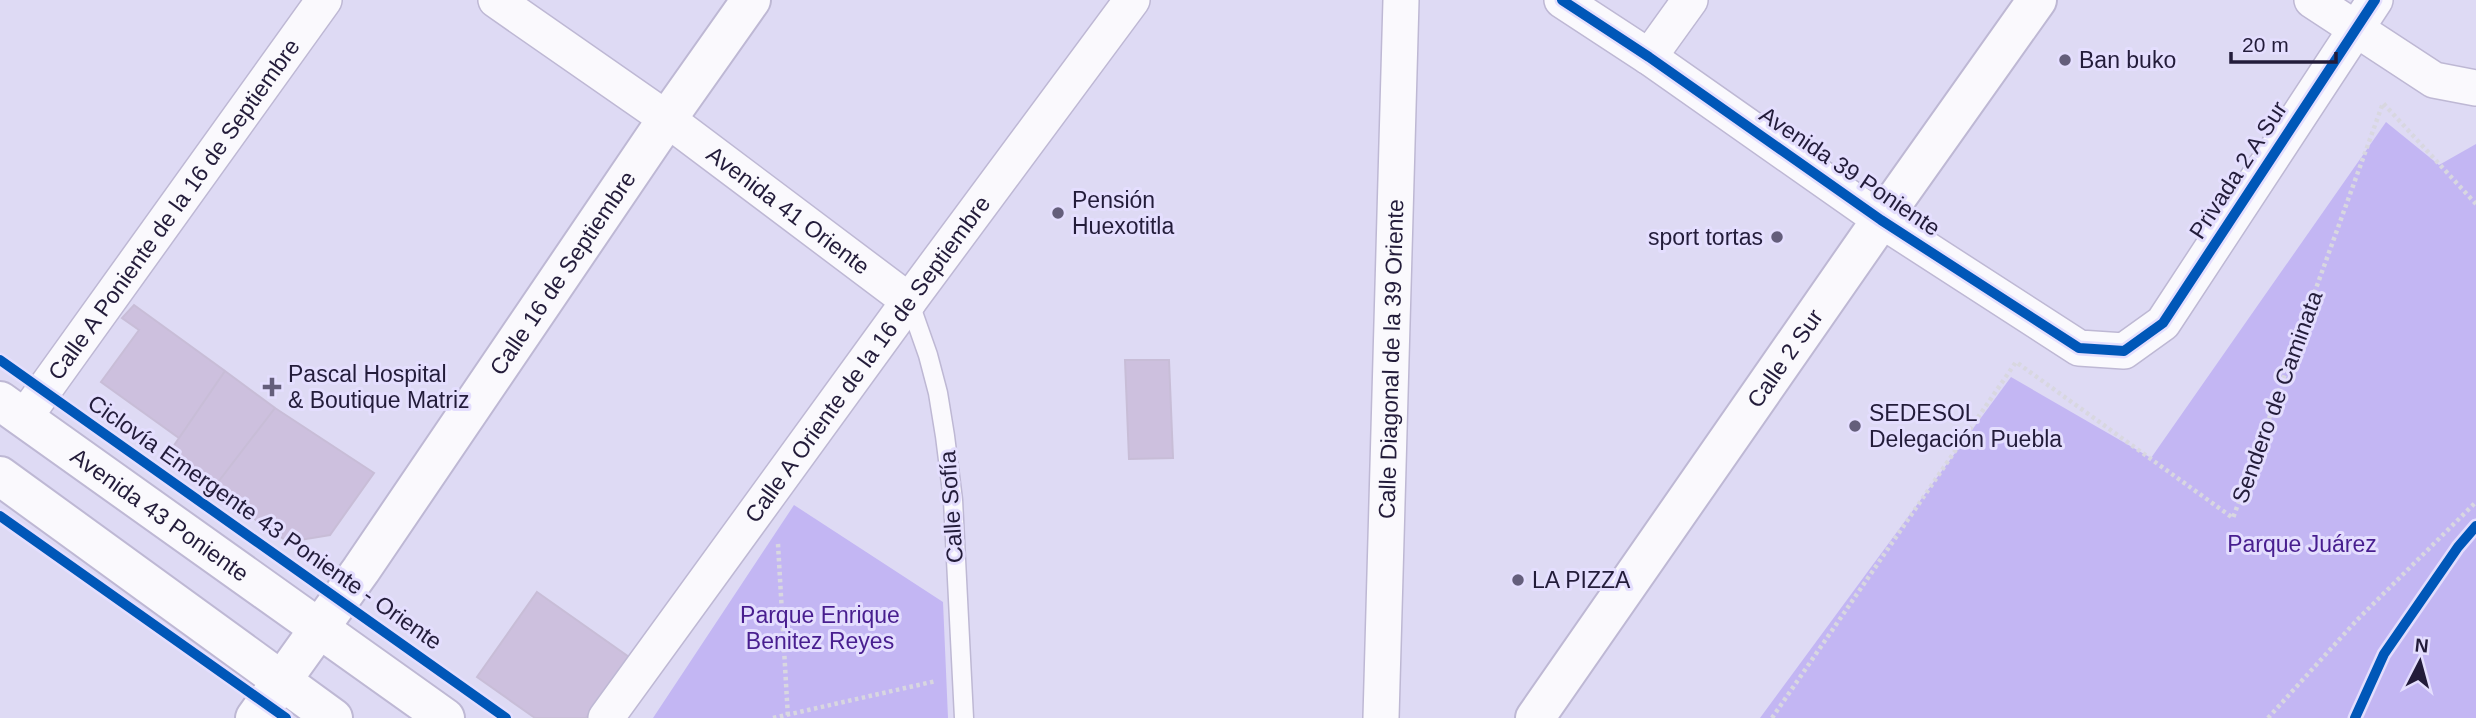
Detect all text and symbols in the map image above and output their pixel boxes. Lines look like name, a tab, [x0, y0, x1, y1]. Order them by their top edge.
scale bar	[2231, 21, 2336, 65]
text: 20 m	[2242, 33, 2289, 56]
street label: Calle A Poniente de la 16 de Septiembre	[43, 34, 305, 385]
place label: Ban buko	[2079, 47, 2176, 73]
marker: Ban buko	[2057, 52, 2073, 68]
street label: Privada 2 A Sur	[2184, 96, 2292, 244]
street label: Avenida 39 Poniente	[1755, 101, 1945, 241]
street label: Avenida 41 Oriente	[702, 141, 875, 280]
street label: Calle 16 de Septiembre	[484, 166, 641, 380]
place label: Pensión Huexotitla	[1072, 187, 1174, 239]
street label: Calle A Oriente de la 16 de Septiembre	[740, 191, 995, 527]
street label: Calle Diagonal de la 39 Oriente	[1374, 199, 1408, 519]
marker: Pensión Huexotitla	[1050, 205, 1066, 221]
place label: sport tortas	[1648, 224, 1763, 250]
marker: sport tortas	[1769, 229, 1785, 245]
street label: Sendero de Caminata	[2227, 287, 2328, 507]
street label: Calle 2 Sur	[1742, 304, 1828, 412]
place label: Pascal Hospital & Boutique Matriz	[288, 361, 470, 413]
marker: Pascal Hospital & Boutique Matriz	[262, 377, 282, 397]
street label: Ciclovía Emergente 43 Poniente - Oriente	[83, 389, 447, 655]
place label: SEDESOL Delegación Puebla	[1869, 400, 2062, 452]
marker: SEDESOL Delegación Puebla	[1847, 418, 1863, 434]
street label: Avenida 43 Poniente	[66, 443, 254, 587]
street label: Calle Sofía	[934, 450, 968, 564]
park label: Parque Juárez	[2227, 531, 2377, 557]
place label: LA PIZZA	[1532, 567, 1631, 593]
marker: LA PIZZA	[1510, 572, 1526, 588]
park label: Parque Enrique Benitez Reyes	[740, 602, 900, 654]
north arrow	[2385, 627, 2455, 697]
text: N	[2414, 634, 2430, 657]

